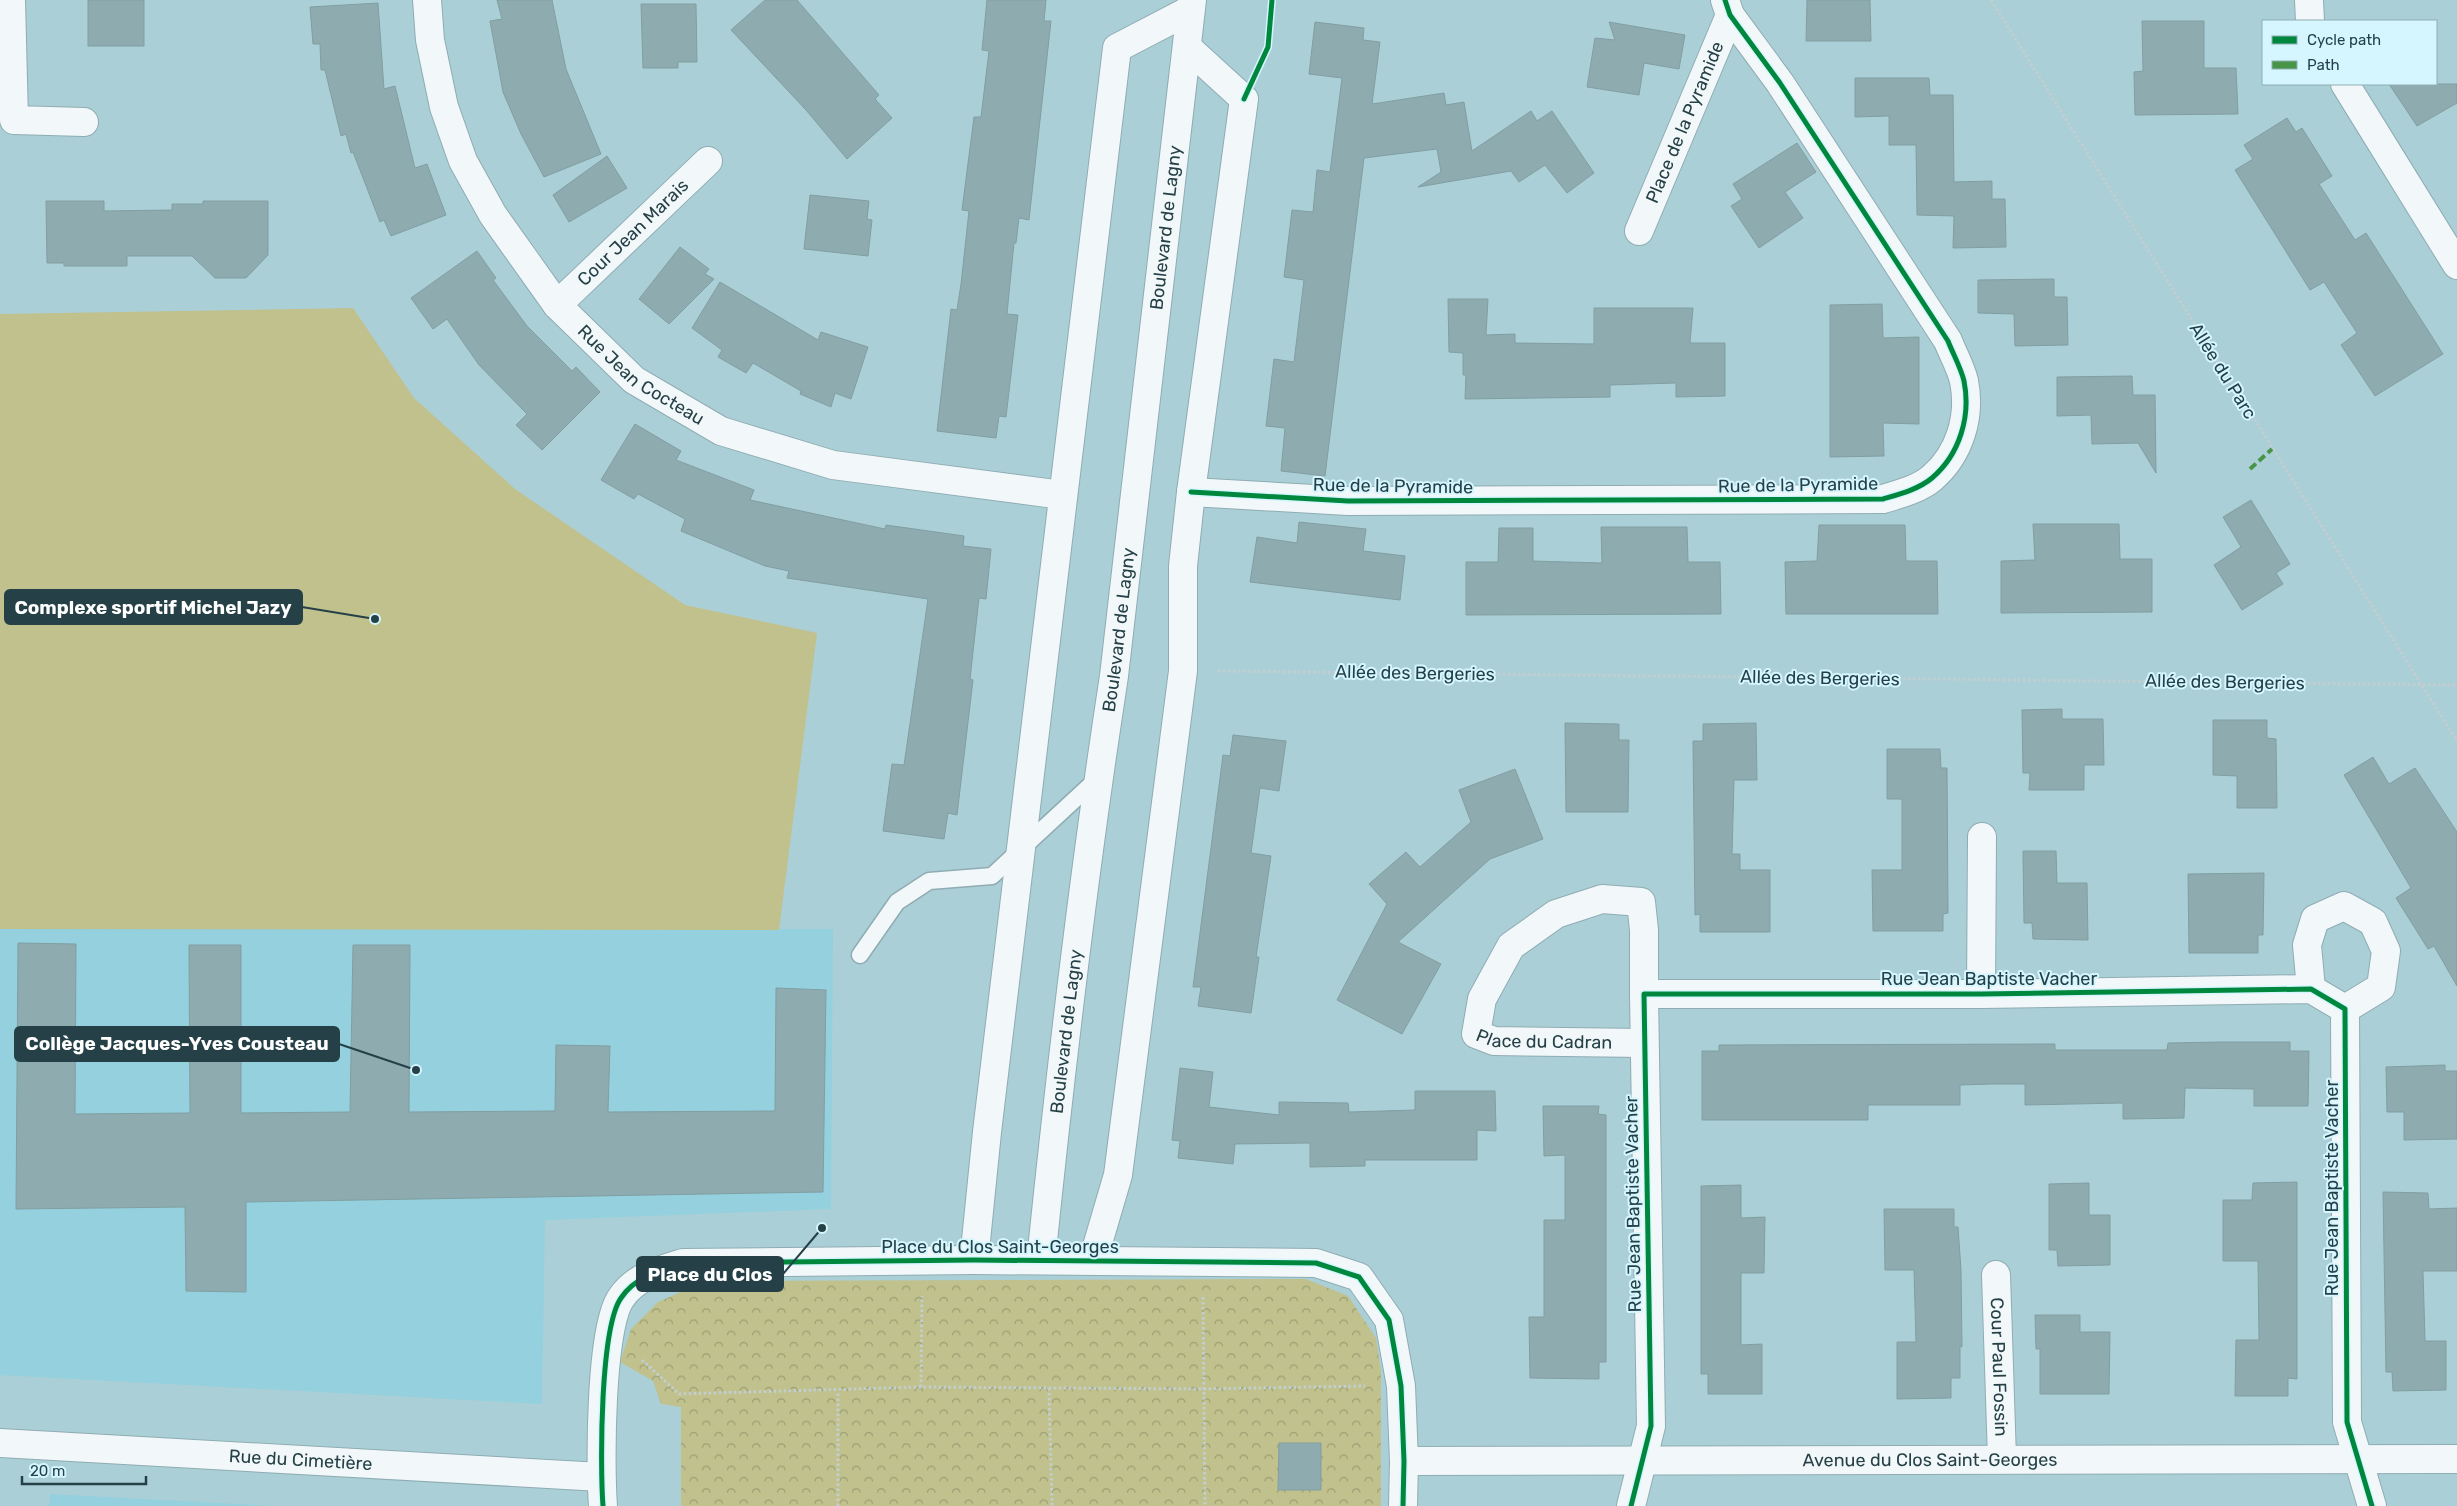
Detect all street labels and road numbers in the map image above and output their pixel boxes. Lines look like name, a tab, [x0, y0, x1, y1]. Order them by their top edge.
street label: Place de la Pyramide	[1641, 38, 1729, 207]
street label: Boulevard de Lagny	[1145, 144, 1186, 311]
street label: Cour Jean Marais	[573, 174, 693, 291]
street label: Allée du Parc	[2185, 319, 2261, 423]
street label: Rue Jean Cocteau	[573, 320, 708, 430]
street label: Rue de la Pyramide	[1718, 473, 1878, 497]
street label: Rue de la Pyramide	[1313, 474, 1473, 498]
street label: Boulevard de Lagny	[1098, 546, 1140, 714]
street label: Allée des Bergeries	[1335, 661, 1495, 685]
street label: Allée des Bergeries	[1740, 666, 1900, 690]
street label: Allée des Bergeries	[2145, 670, 2305, 694]
street label: Boulevard de Lagny	[1046, 948, 1087, 1115]
street label: Rue Jean Baptiste Vacher	[1881, 968, 2097, 990]
street label: Place du Cadran	[1473, 1024, 1612, 1054]
street label: Rue Jean Baptiste Vacher	[2321, 1080, 2343, 1296]
street label: Rue Jean Baptiste Vacher	[1620, 1095, 1646, 1312]
street label: Place du Clos Saint-Georges	[881, 1236, 1119, 1258]
street label: Cour Paul Fossin	[1986, 1297, 2012, 1437]
street label: Rue du Cimetière	[228, 1445, 373, 1475]
street label: Avenue du Clos Saint-Georges	[1802, 1449, 2058, 1471]

